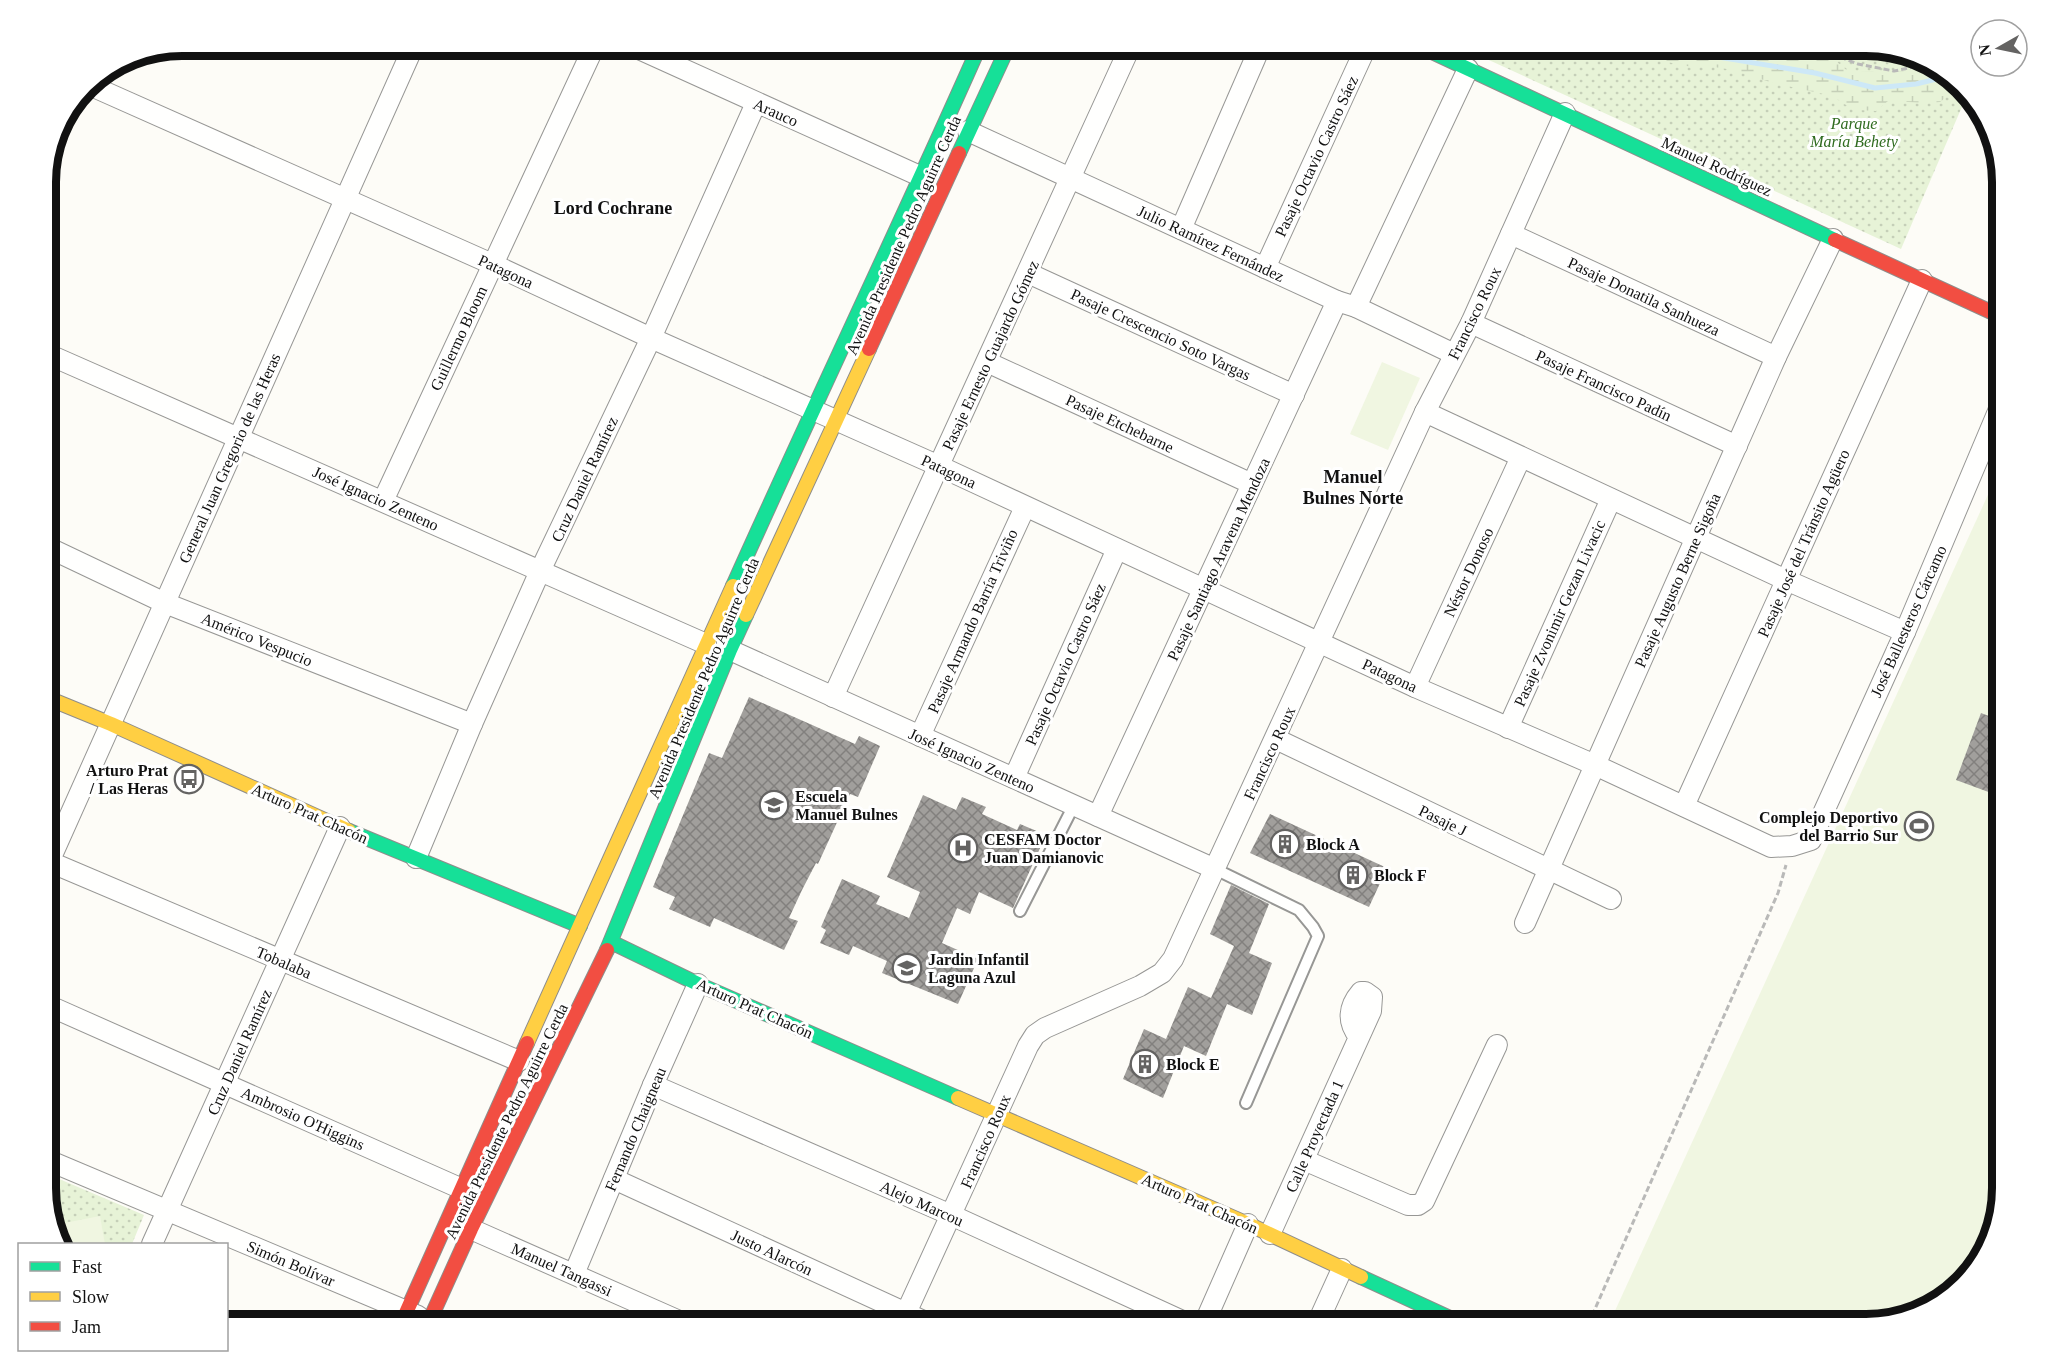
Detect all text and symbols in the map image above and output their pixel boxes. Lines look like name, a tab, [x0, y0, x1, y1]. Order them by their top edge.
north arrow	[1969, 18, 2029, 78]
text: N	[1975, 43, 1994, 57]
street label: Pasaje Octavio Castro Sáez	[1272, 73, 1362, 240]
street label: Arauco	[751, 95, 801, 130]
street label: Avenida Presidente Pedro Aguirre Cerda	[843, 113, 965, 358]
park label: Parque María Behety	[1809, 115, 1899, 151]
street label: Manuel Rodríguez	[1659, 133, 1775, 200]
district label: Lord Cochrane	[554, 198, 672, 218]
street label: Julio Ramírez Fernández	[1135, 202, 1287, 285]
street label: Patagona	[475, 251, 536, 292]
street label: Pasaje Donatila Sanhueza	[1565, 254, 1722, 340]
street label: Pasaje Ernesto Guajardo Gómez	[939, 258, 1043, 453]
street label: Francisco Roux	[1445, 264, 1504, 362]
street label: Guillermo Bloom	[427, 283, 490, 393]
street label: Pasaje Crescencio Soto Vargas	[1068, 285, 1253, 385]
street label: Pasaje Francisco Padín	[1533, 347, 1674, 425]
street label: General Juan Gregorio de las Heras	[175, 351, 284, 566]
street label: Pasaje Etchebarne	[1063, 391, 1176, 457]
street label: Cruz Daniel Ramírez	[548, 414, 621, 544]
street label: Pasaje José del Tránsito Agüero	[1754, 447, 1854, 640]
street label: Patagona	[918, 451, 979, 492]
street label: Pasaje Santiago Aravena Mendoza	[1164, 455, 1274, 664]
street label: José Ignacio Zenteno	[310, 463, 441, 535]
district label: Manuel Bulnes Norte	[1303, 467, 1403, 508]
street label: Pasaje Augusto Berne Sigoña	[1631, 490, 1725, 670]
street label: Pasaje Zvonimir Gezan Livacic	[1511, 517, 1609, 709]
street label: Néstor Donoso	[1440, 525, 1497, 620]
street label: Pasaje Armando Barría Triviño	[924, 527, 1022, 716]
street label: José Ballesteros Cárcamo	[1867, 543, 1950, 700]
street label: Avenida Presidente Pedro Aguirre Cerda	[645, 555, 763, 802]
street label: Pasaje Octavio Castro Sáez	[1022, 581, 1110, 748]
street label: Américo Vespucio	[198, 609, 315, 670]
street label: Patagona	[1359, 655, 1420, 696]
street label: Francisco Roux	[1240, 704, 1298, 803]
street label: José Ignacio Zenteno	[906, 725, 1037, 797]
place label: Arturo Prat / Las Heras	[86, 762, 169, 797]
bus stop icon: Arturo Prat / Las Heras	[173, 763, 205, 795]
street label: Arturo Prat Chacón	[249, 780, 370, 847]
place label: Escuela Manuel Bulnes	[795, 788, 898, 823]
school or university icon: Escuela Manuel Bulnes	[758, 789, 790, 821]
street label: Pasaje J	[1416, 802, 1469, 840]
place label: Complejo Deportivo del Barrio Sur	[1759, 809, 1898, 844]
sports icon: Complejo Deportivo del Barrio Sur	[1903, 810, 1935, 842]
building icon: Block A	[1269, 828, 1301, 860]
place label: CESFAM Doctor Juan Damianovic	[984, 831, 1104, 866]
hospital icon: CESFAM Doctor Juan Damianovic	[947, 832, 979, 864]
place label: Block A	[1306, 836, 1360, 853]
building icon: Block F	[1337, 859, 1369, 891]
place label: Block F	[1374, 867, 1427, 884]
street label: Tobalaba	[254, 943, 314, 982]
place label: Jardin Infantil Laguna Azul	[928, 951, 1029, 987]
school or university icon: Jardin Infantil Laguna Azul	[891, 952, 923, 984]
street label: Arturo Prat Chacón	[694, 975, 815, 1042]
street label: Cruz Daniel Ramírez	[204, 987, 275, 1118]
street label: Avenida Presidente Pedro Aguirre Cerda	[442, 1001, 572, 1242]
building icon: Block E	[1129, 1048, 1161, 1080]
place label: Block E	[1166, 1056, 1220, 1073]
street label: Fernando Chaigneau	[602, 1065, 670, 1194]
street label: Calle Proyectada 1	[1282, 1078, 1348, 1195]
street label: Ambrosio O'Higgins	[238, 1084, 367, 1154]
street label: Francisco Roux	[957, 1092, 1014, 1191]
street label: Arturo Prat Chacón	[1139, 1170, 1260, 1237]
street label: Alejo Marcou	[877, 1178, 966, 1230]
street label: Justo Alarcón	[729, 1226, 815, 1279]
street label: Simón Bolívar	[244, 1237, 338, 1290]
street label: Manuel Tangassi	[508, 1240, 615, 1300]
legend	[18, 1243, 228, 1351]
text: Fast	[72, 1257, 102, 1277]
text: Slow	[72, 1287, 109, 1307]
text: Jam	[72, 1317, 101, 1337]

